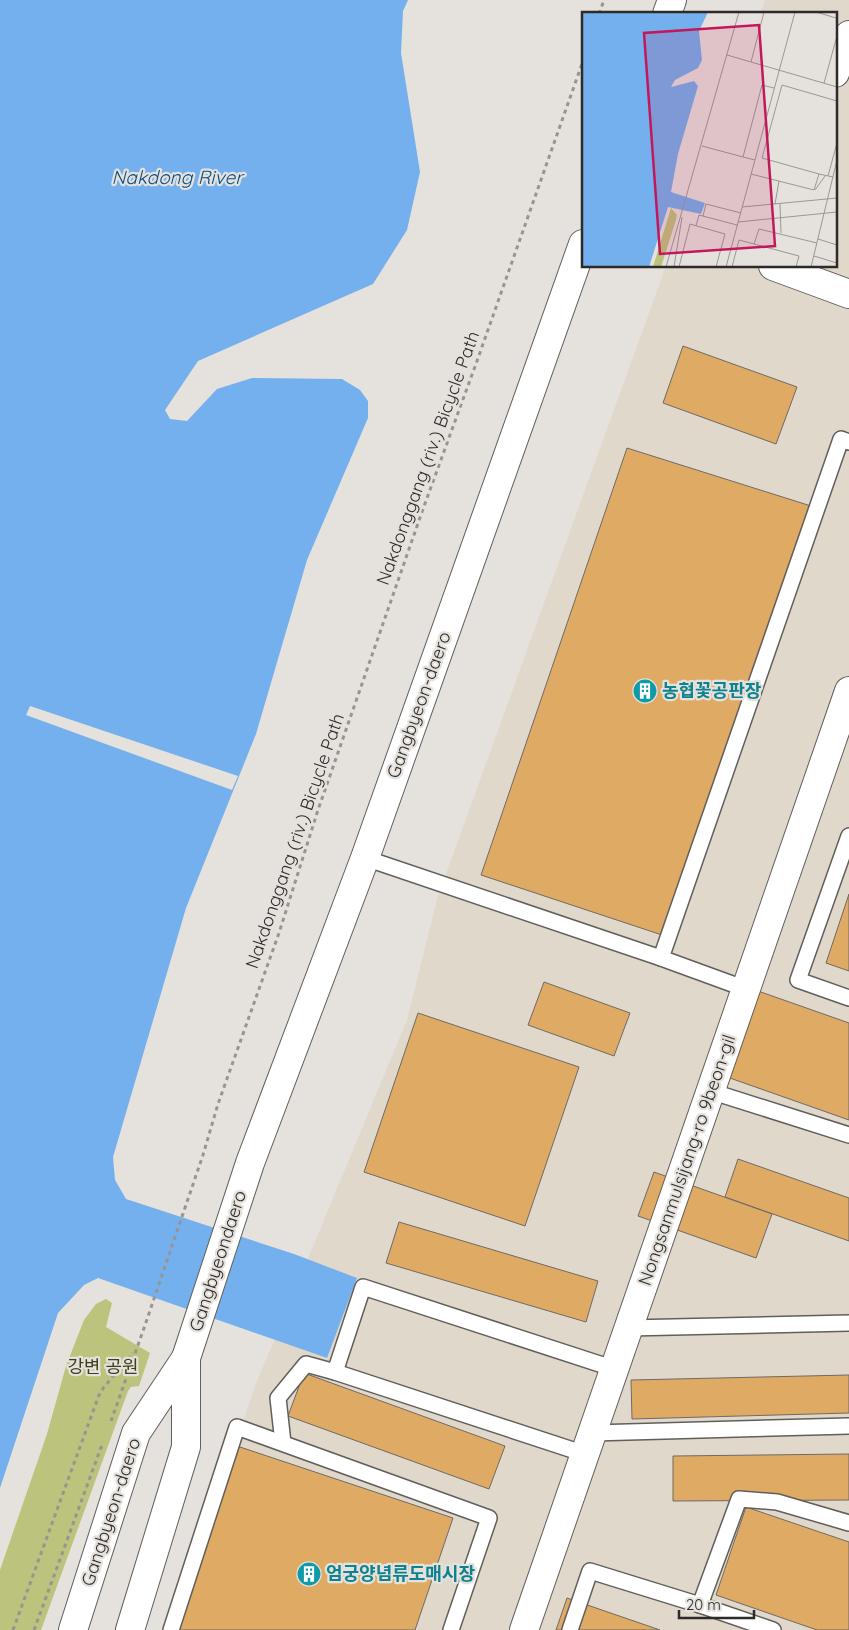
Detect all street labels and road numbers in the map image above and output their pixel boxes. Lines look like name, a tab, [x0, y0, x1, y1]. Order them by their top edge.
street label: Nakdonggang (riv.) Bicycle Path	[371, 328, 484, 588]
street label: Gangbyeon-daero	[381, 628, 456, 781]
street label: Nakdonggang (riv.) Bicycle Path	[240, 710, 349, 972]
street label: Nongsanmulsijang-ro 9beon-gil	[633, 1031, 740, 1288]
street label: Gangbyeondaero	[184, 1187, 251, 1334]
street label: Gangbyeon-daero	[76, 1435, 145, 1589]

